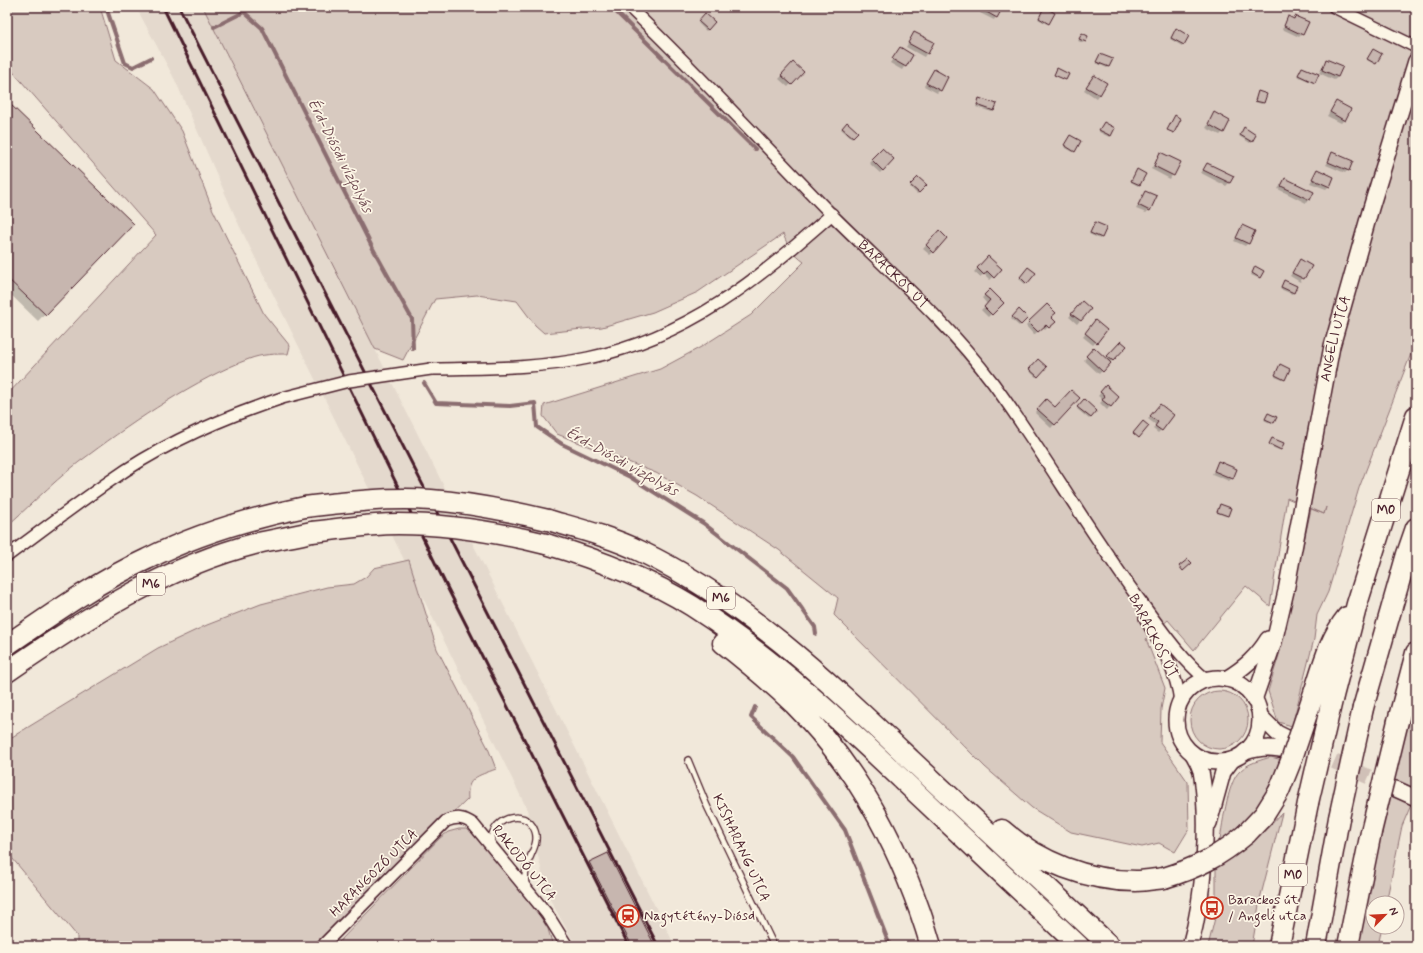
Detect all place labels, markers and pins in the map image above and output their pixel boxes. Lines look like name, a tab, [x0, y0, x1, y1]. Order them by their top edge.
place label: Barackos út / Angeli utca	[1228, 891, 1307, 927]
bus stop icon: Barackos út / Angeli utca	[1199, 895, 1225, 921]
station icon: Nagytétény-Diósd	[615, 903, 641, 929]
place label: Nagytétény-Diósd	[644, 907, 755, 927]

